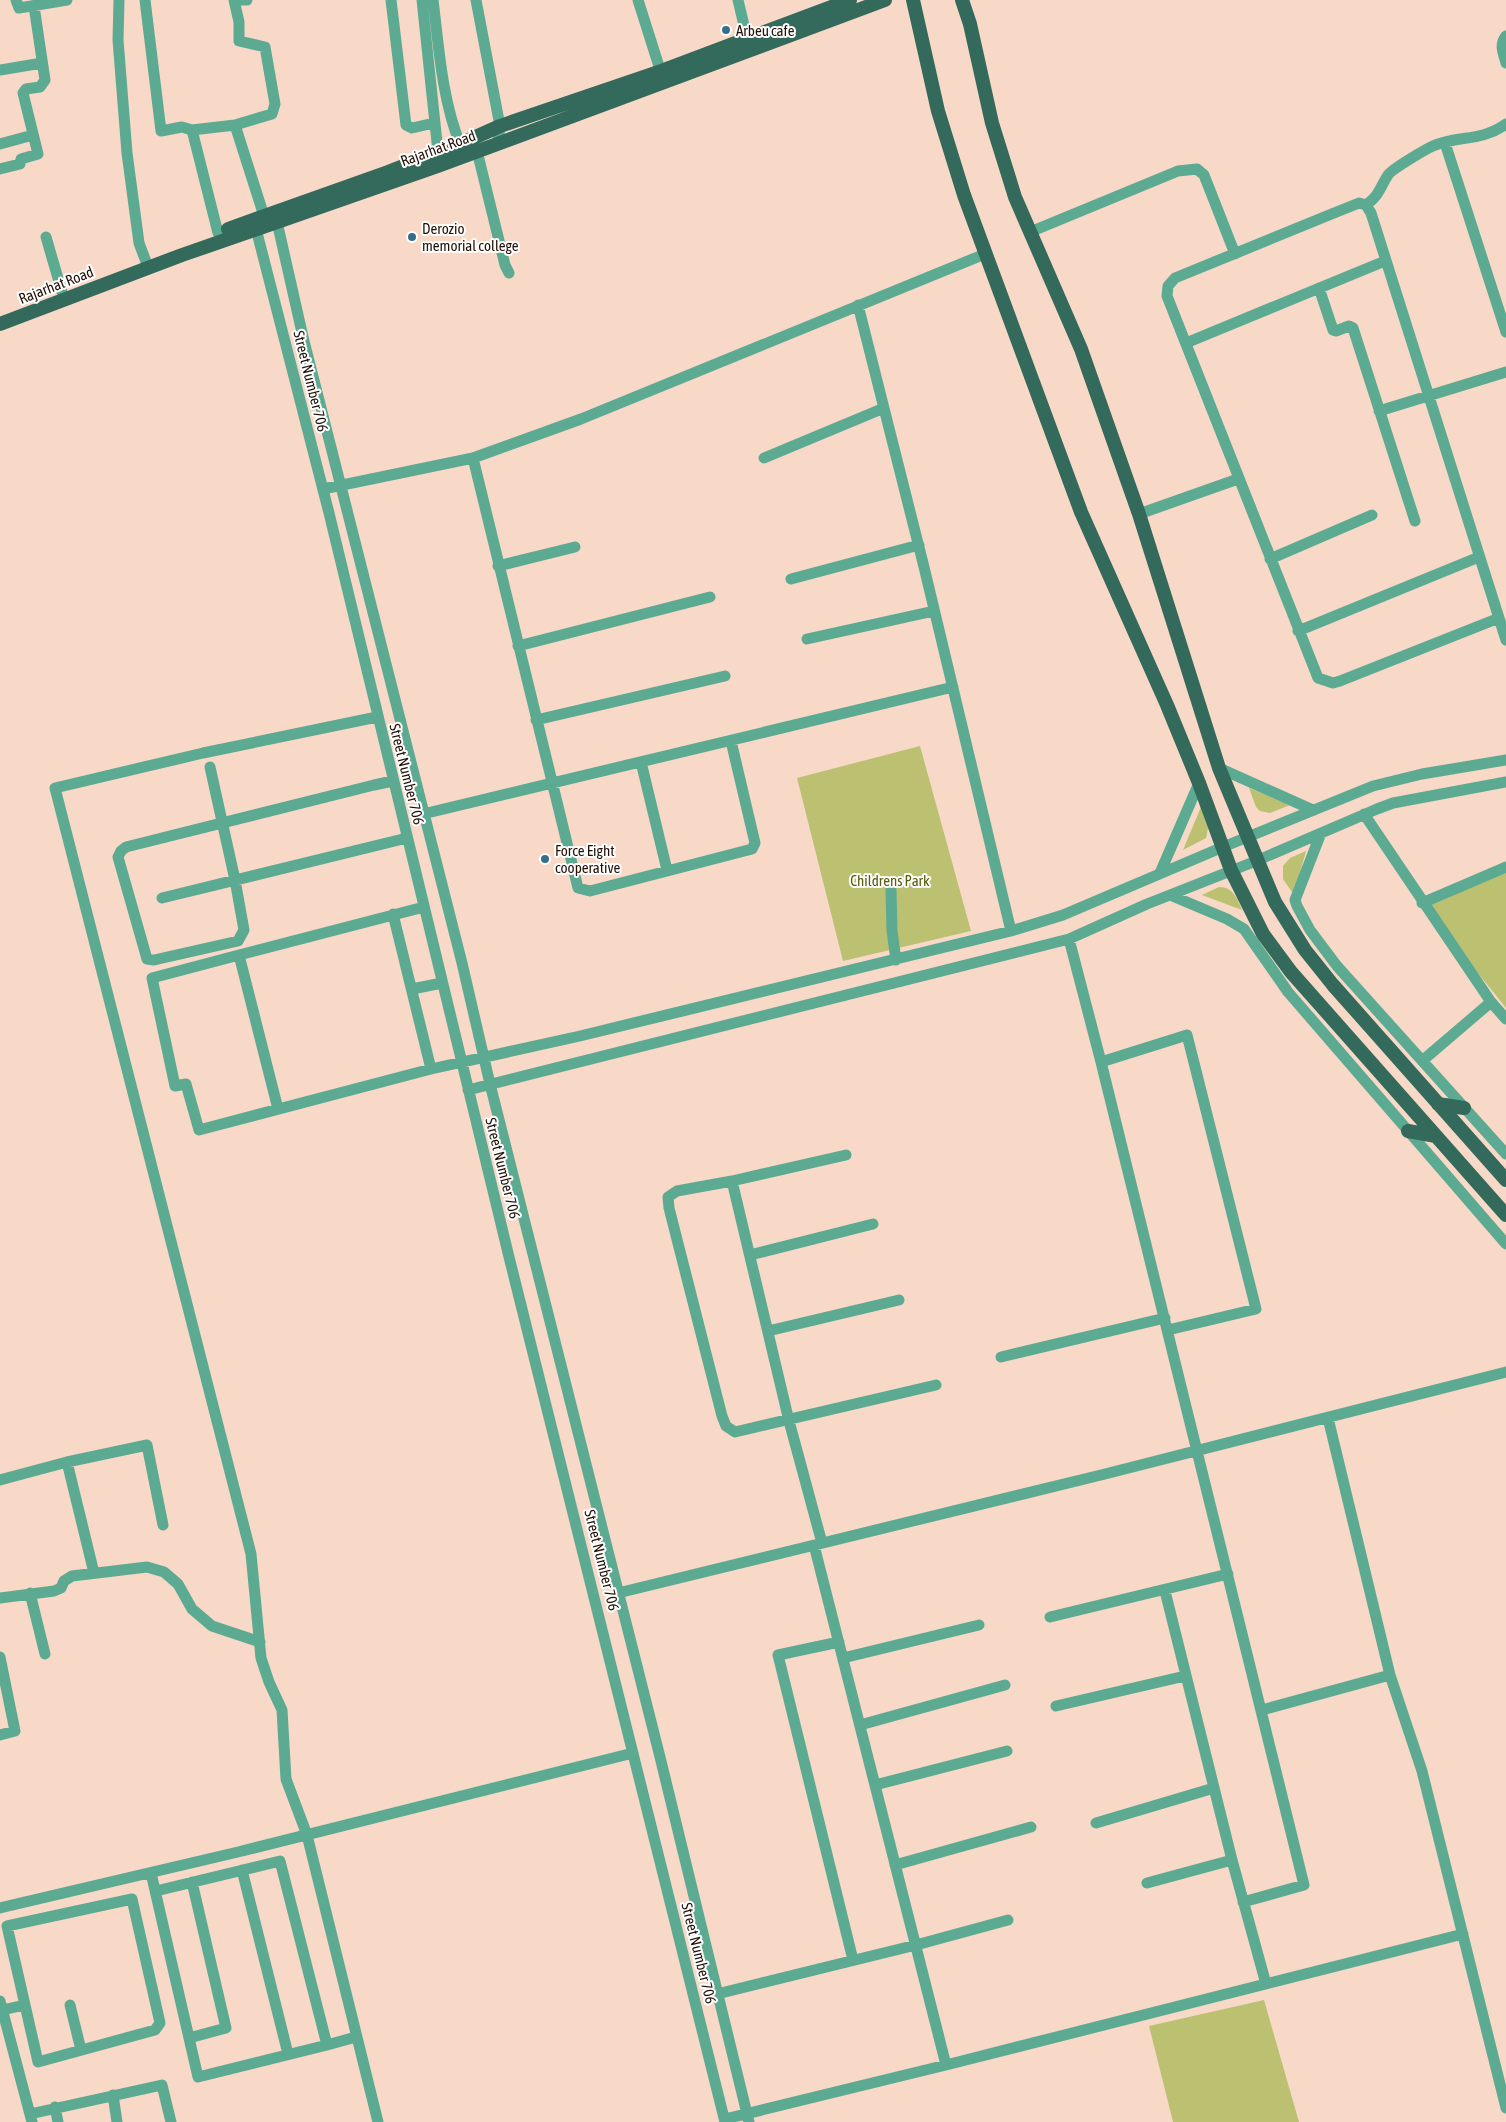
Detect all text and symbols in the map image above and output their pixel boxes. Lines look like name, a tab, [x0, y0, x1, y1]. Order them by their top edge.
place label: Arbeu cafe	[736, 22, 795, 39]
marker: Arbeu cafe	[720, 24, 732, 36]
street label: Rajarhat Road	[398, 127, 478, 169]
place label: Derozio memorial college	[422, 220, 519, 254]
marker: Derozio memorial college	[406, 231, 418, 243]
street label: Rajarhat Road	[16, 263, 96, 307]
street label: Street Number 706	[290, 329, 332, 433]
street label: Street Number 706	[386, 722, 428, 826]
place label: Force Eight cooperative	[555, 842, 620, 876]
marker: Force Eight cooperative	[539, 853, 551, 865]
park label: Childrens Park	[850, 872, 930, 889]
street label: Street Number 706	[482, 1116, 524, 1220]
street label: Street Number 706	[581, 1508, 623, 1612]
street label: Street Number 706	[678, 1901, 720, 2005]

